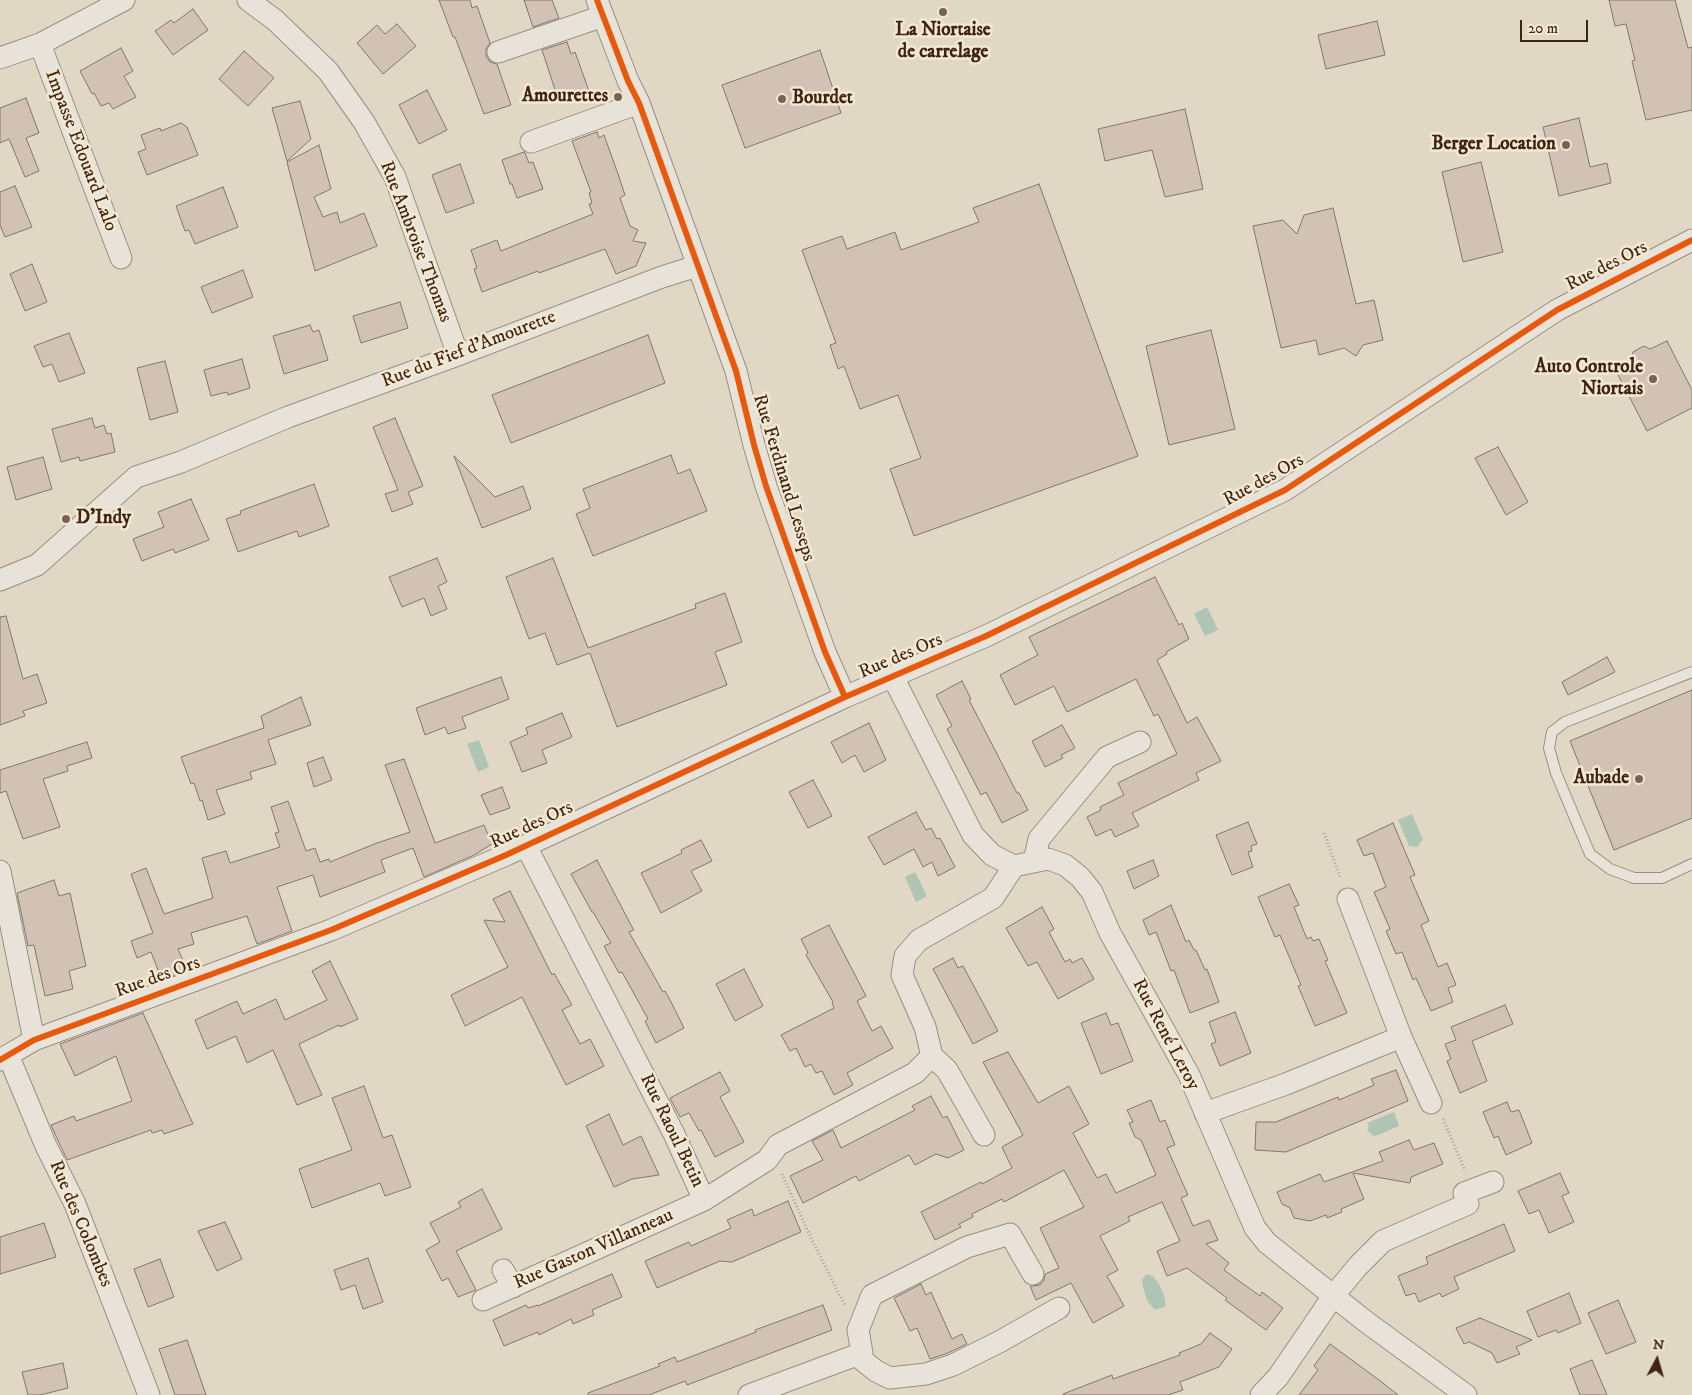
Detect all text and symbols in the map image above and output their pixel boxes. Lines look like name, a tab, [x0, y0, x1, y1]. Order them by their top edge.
marker: La Niortaise de carrelage	[937, 6, 949, 18]
scale bar	[1522, 10, 1590, 42]
text: 20 m	[1528, 19, 1558, 38]
place label: La Niortaise de carrelage	[895, 20, 991, 64]
street label: Impasse Edouard Lalo	[39, 67, 121, 235]
place label: Amourettes	[522, 86, 608, 108]
place label: Bourdet	[792, 88, 853, 110]
marker: Amourettes	[612, 91, 624, 103]
marker: Bourdet	[776, 93, 788, 105]
place label: Berger Location	[1431, 134, 1556, 156]
marker: Berger Location	[1560, 139, 1572, 151]
street label: Rue Ambroise Thomas	[374, 158, 456, 326]
street label: Rue des Ors	[1562, 237, 1652, 297]
street label: Rue du Fief d'Amourette	[379, 306, 559, 394]
place label: Auto Controle Niortais	[1535, 357, 1643, 401]
marker: Auto Controle Niortais	[1647, 373, 1659, 385]
street label: Rue Ferdinand Lesseps	[747, 392, 819, 564]
street label: Rue des Ors	[1220, 450, 1308, 512]
place label: D'Indy	[76, 508, 131, 530]
marker: D'Indy	[60, 513, 72, 525]
street label: Rue des Ors	[856, 629, 946, 685]
place label: Aubade	[1573, 768, 1629, 790]
marker: Aubade	[1633, 773, 1645, 785]
street label: Rue des Ors	[487, 797, 577, 855]
street label: Rue des Ors	[113, 952, 203, 1004]
street label: Rue René Leroy	[1126, 975, 1204, 1095]
street label: Rue Raoul Betin	[634, 1071, 708, 1191]
street label: Rue des Colombes	[43, 1157, 117, 1291]
street label: Rue Gaston Villanneau	[511, 1205, 677, 1295]
north arrow	[1632, 1335, 1682, 1385]
text: N	[1652, 1336, 1665, 1355]

